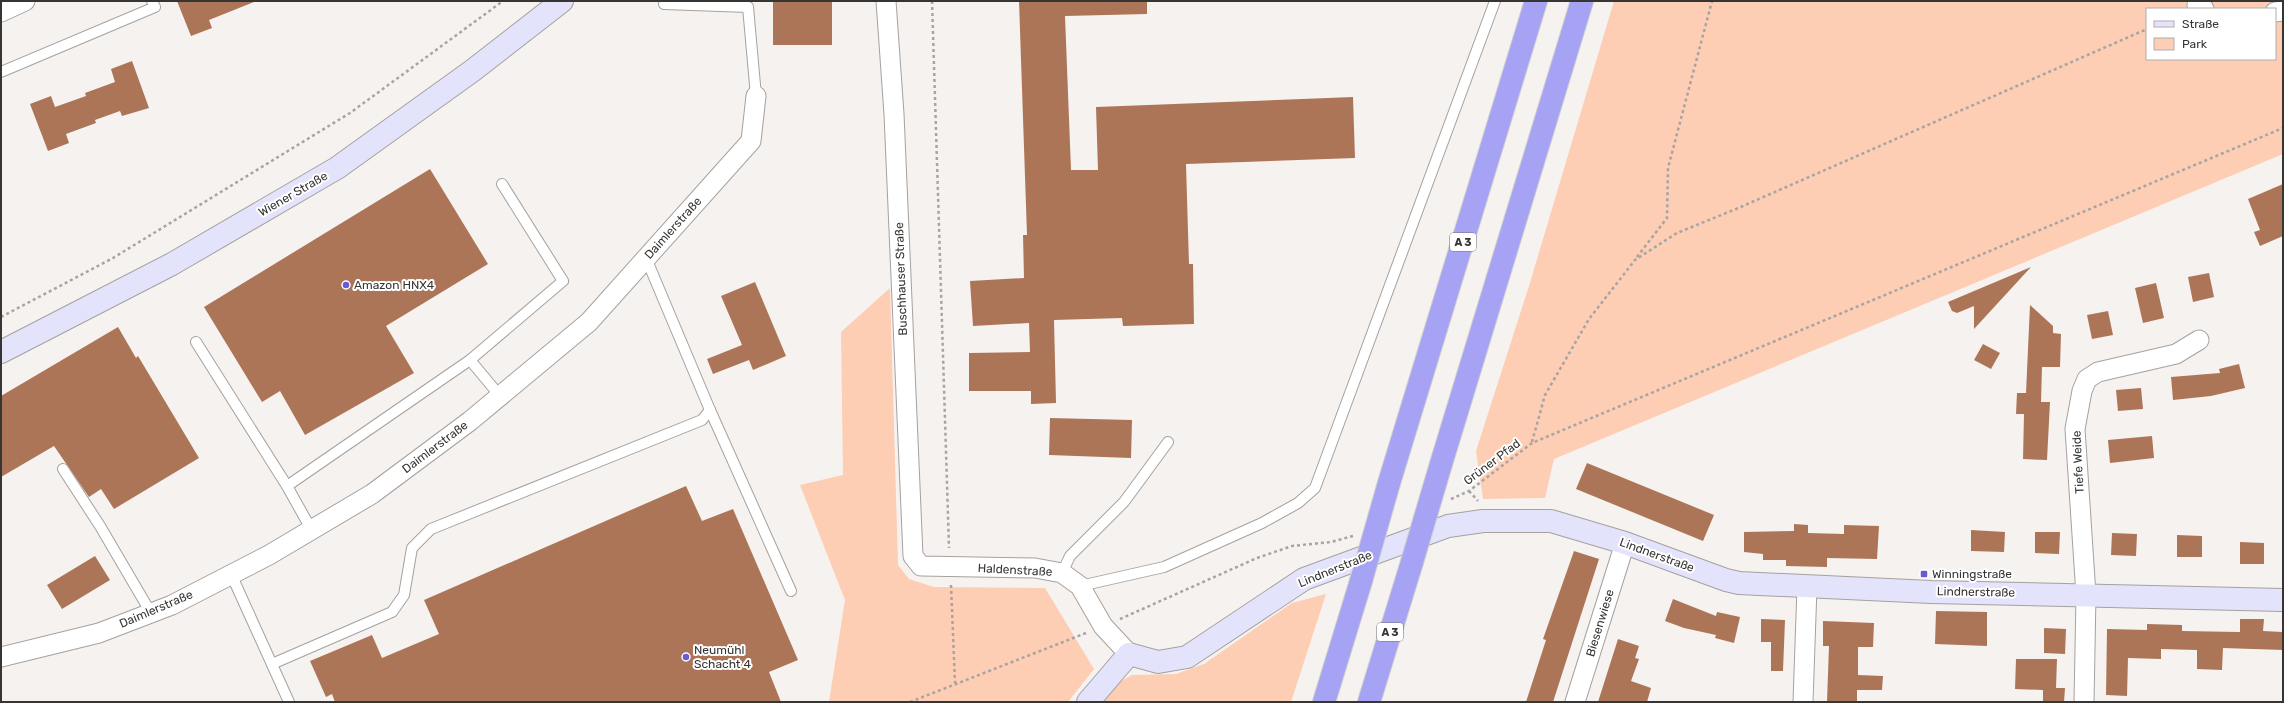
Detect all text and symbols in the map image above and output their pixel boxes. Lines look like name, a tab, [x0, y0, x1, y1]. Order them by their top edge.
legend	[2146, 8, 2276, 60]
text: Straße	[2182, 17, 2219, 31]
text: Park	[2182, 37, 2208, 51]
street label: Wiener Straße	[256, 168, 330, 219]
street label: Daimlerstraße	[642, 194, 705, 262]
street label: Buschhauser Straße	[892, 222, 910, 336]
road number: A 3	[1450, 233, 1476, 251]
place label: Amazon HNX4	[354, 278, 435, 292]
marker: Amazon HNX4	[341, 280, 351, 290]
street label: Daimlerstraße	[400, 418, 471, 476]
street label: Tiefe Weide	[2069, 430, 2087, 494]
street label: Grüner Pfad	[1461, 436, 1523, 488]
street label: Lindnerstraße	[1618, 535, 1696, 575]
street label: Lindnerstraße	[1296, 548, 1374, 590]
street label: Haldenstraße	[977, 561, 1053, 579]
place label: Winningstraße	[1932, 567, 2012, 581]
marker: Winningstraße	[1919, 569, 1929, 579]
street label: Lindnerstraße	[1937, 584, 2016, 600]
street label: Daimlerstraße	[117, 587, 195, 631]
street label: Biesenwiese	[1583, 587, 1617, 658]
road number: A 3	[1377, 623, 1403, 641]
place label: Neumühl Schacht 4	[694, 643, 751, 671]
marker: Neumühl Schacht 4	[681, 652, 691, 662]

